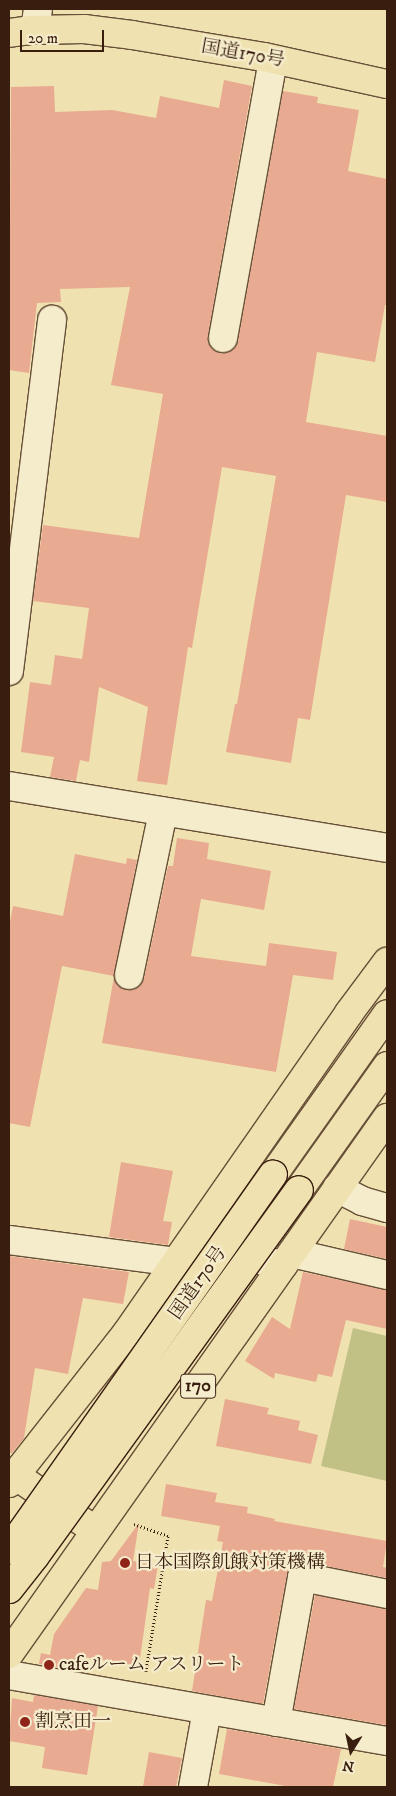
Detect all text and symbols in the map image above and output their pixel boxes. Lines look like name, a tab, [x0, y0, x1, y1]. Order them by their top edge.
scale bar	[22, 20, 106, 52]
text: 20 m	[28, 29, 58, 48]
street label: 国道170号	[200, 35, 286, 73]
street label: 国道170号	[165, 1242, 231, 1324]
road number: 170	[179, 1370, 217, 1402]
place label: 日本国際飢餓対策機構	[135, 1552, 325, 1574]
marker: 日本国際飢餓対策機構	[119, 1557, 131, 1569]
place label: cafeルーム アスリート	[59, 1654, 245, 1676]
marker: cafeルーム アスリート	[43, 1659, 55, 1671]
place label: 割烹田一	[35, 1711, 111, 1733]
marker: 割烹田一	[19, 1716, 31, 1728]
north arrow	[326, 1726, 376, 1776]
text: N	[341, 1756, 356, 1776]

